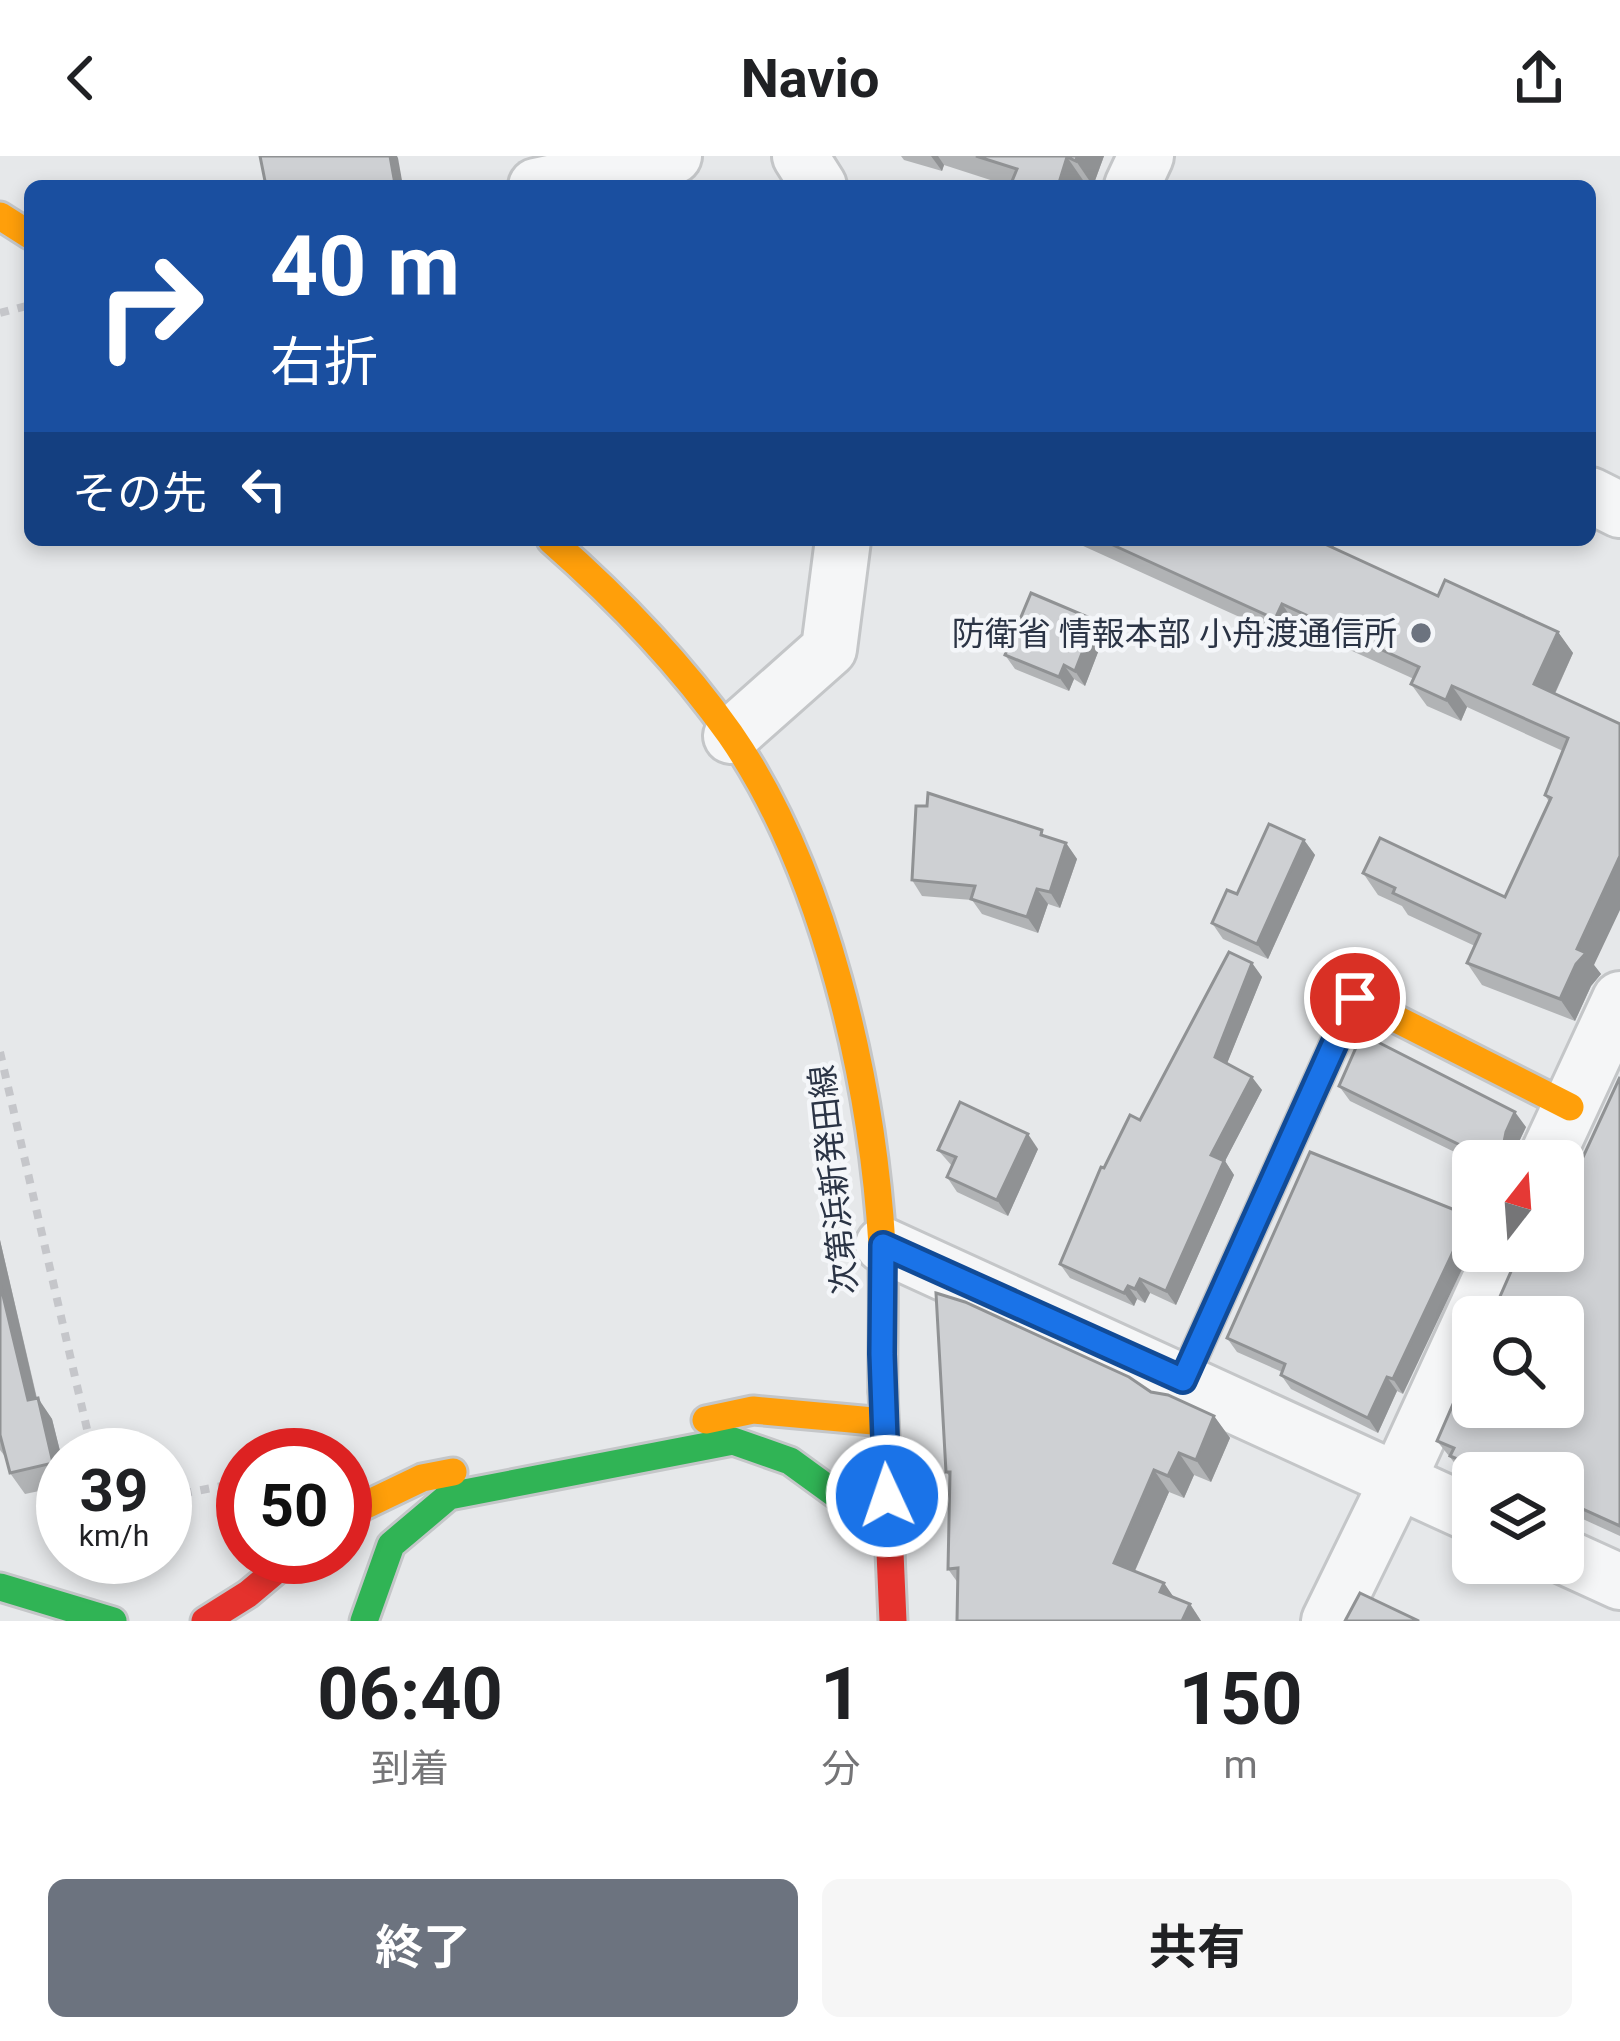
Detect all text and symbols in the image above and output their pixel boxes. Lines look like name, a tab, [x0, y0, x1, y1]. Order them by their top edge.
icon: back	[48, 45, 114, 111]
icon: share	[1506, 45, 1572, 111]
text: Navio	[741, 47, 879, 110]
text: 40 m	[270, 217, 460, 316]
icon: right	[72, 228, 228, 384]
text: 右折	[270, 331, 378, 394]
icon: left	[231, 456, 297, 522]
text: その先	[72, 467, 207, 520]
place label: 防衛省 情報本部 小舟渡通信所	[952, 614, 1397, 653]
marker: 防衛省 情報本部 小舟渡通信所	[1408, 620, 1434, 646]
pin	[1304, 947, 1406, 1049]
icon: arrive	[1322, 965, 1388, 1031]
street label: 次第浜新発田線	[802, 1063, 865, 1297]
north arrow	[1452, 1140, 1584, 1272]
map controls	[1452, 1140, 1584, 1584]
button: search	[1452, 1296, 1584, 1428]
speed limit sign: 50	[216, 1428, 372, 1584]
position arrow	[824, 1433, 950, 1559]
button: layers	[1452, 1452, 1584, 1584]
text: 39	[80, 1455, 148, 1526]
text: km/h	[79, 1518, 149, 1553]
text: 06:40	[317, 1652, 503, 1737]
text: 1	[820, 1652, 861, 1737]
text: 150	[1179, 1657, 1303, 1742]
text: m	[1224, 1742, 1258, 1788]
text: 到着	[371, 1746, 449, 1792]
text: 分	[821, 1746, 860, 1792]
button: 終了	[48, 1879, 798, 2017]
button: 共有	[822, 1879, 1572, 2017]

